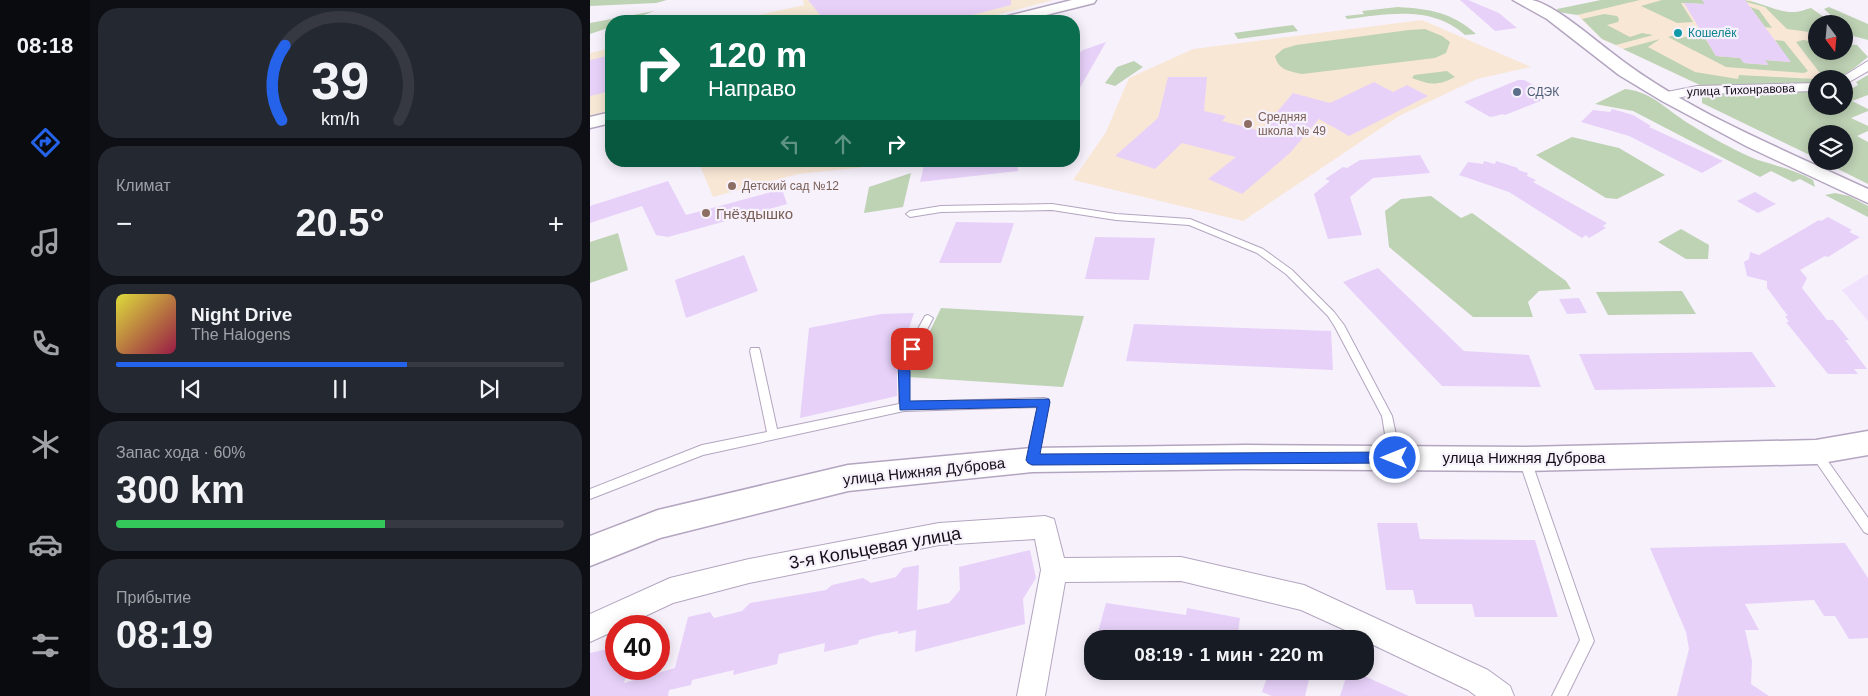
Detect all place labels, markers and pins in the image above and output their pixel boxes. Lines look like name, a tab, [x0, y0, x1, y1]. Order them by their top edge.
place label: Кошелёк	[1688, 26, 1737, 40]
marker: Кошелёк	[1672, 27, 1684, 39]
place label: СДЭК	[1527, 85, 1559, 99]
marker: СДЭК	[1511, 86, 1523, 98]
place label: Средняя школа № 49	[1258, 110, 1326, 138]
marker: Средняя школа № 49	[1242, 118, 1254, 130]
place label: Детский сад №12	[742, 179, 839, 193]
marker: Детский сад №12	[726, 180, 738, 192]
place label: Гнёздышко	[716, 205, 793, 222]
marker: Гнёздышко	[700, 207, 712, 219]
pin	[891, 328, 933, 370]

